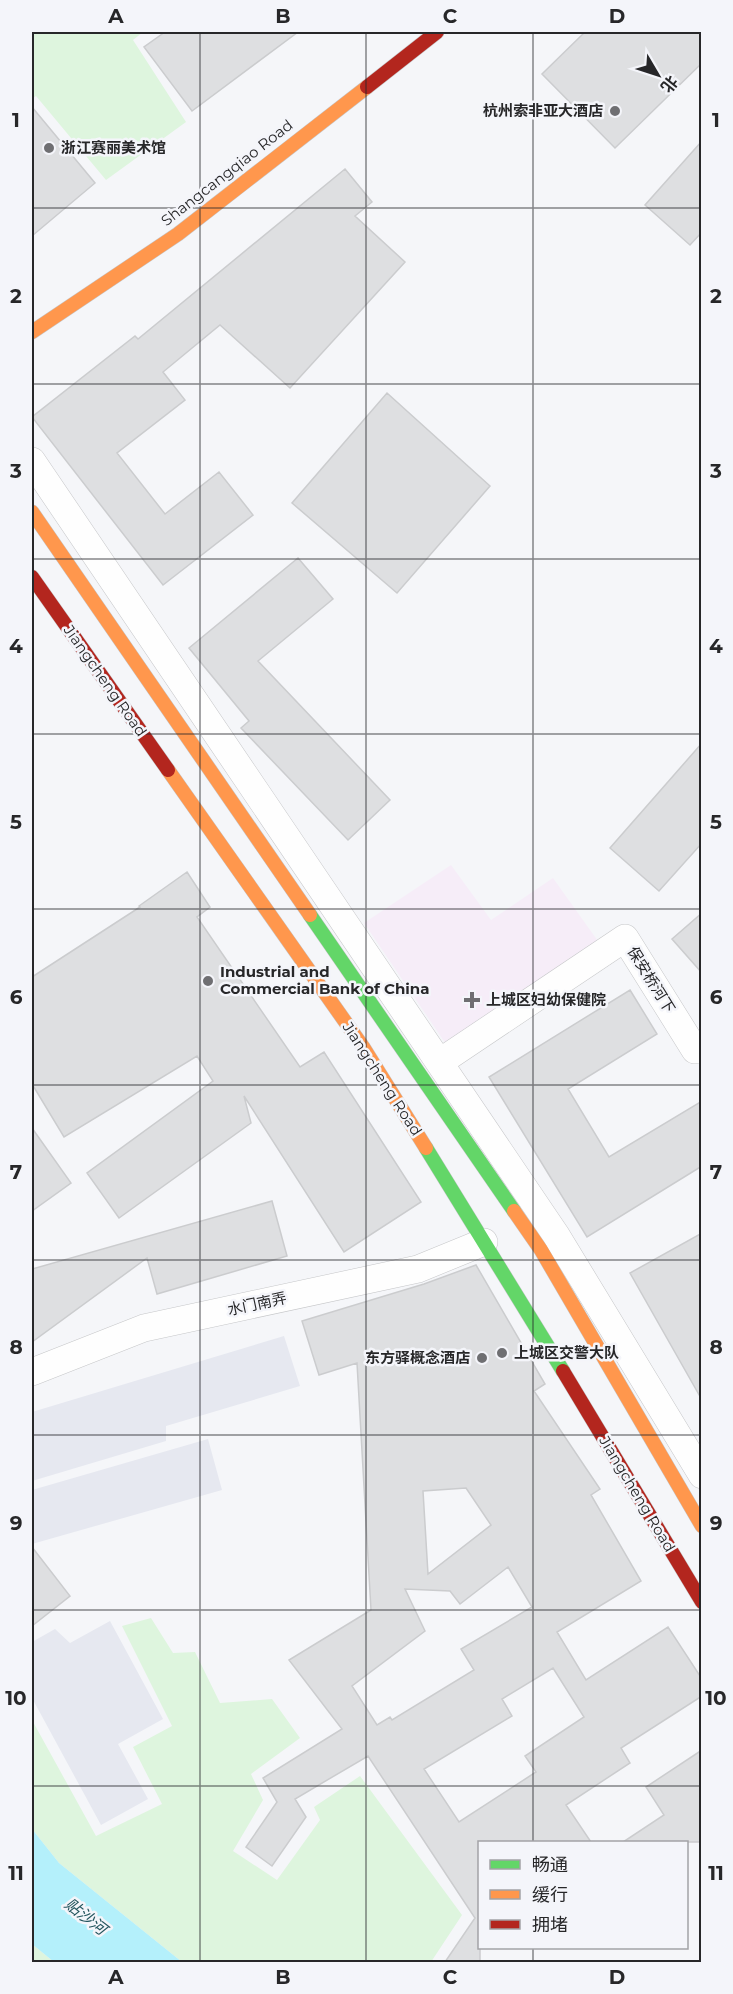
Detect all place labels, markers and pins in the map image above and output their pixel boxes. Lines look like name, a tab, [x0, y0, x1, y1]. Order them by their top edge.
place label: 杭州索非亚大酒店	[483, 101, 603, 120]
marker: 杭州索非亚大酒店	[608, 104, 622, 118]
place label: 浙江赛丽美术馆	[61, 138, 166, 157]
marker: 浙江赛丽美术馆	[42, 141, 56, 155]
place label: Industrial and Commercial Bank of China	[220, 962, 429, 998]
marker: Industrial and Commercial Bank of China	[201, 974, 215, 988]
place label: 上城区妇幼保健院	[486, 990, 606, 1009]
marker: 上城区妇幼保健院	[463, 991, 481, 1009]
place label: 上城区交警大队	[514, 1343, 619, 1362]
marker: 上城区交警大队	[495, 1346, 509, 1360]
place label: 东方驿概念酒店	[365, 1348, 470, 1367]
marker: 东方驿概念酒店	[475, 1351, 489, 1365]

